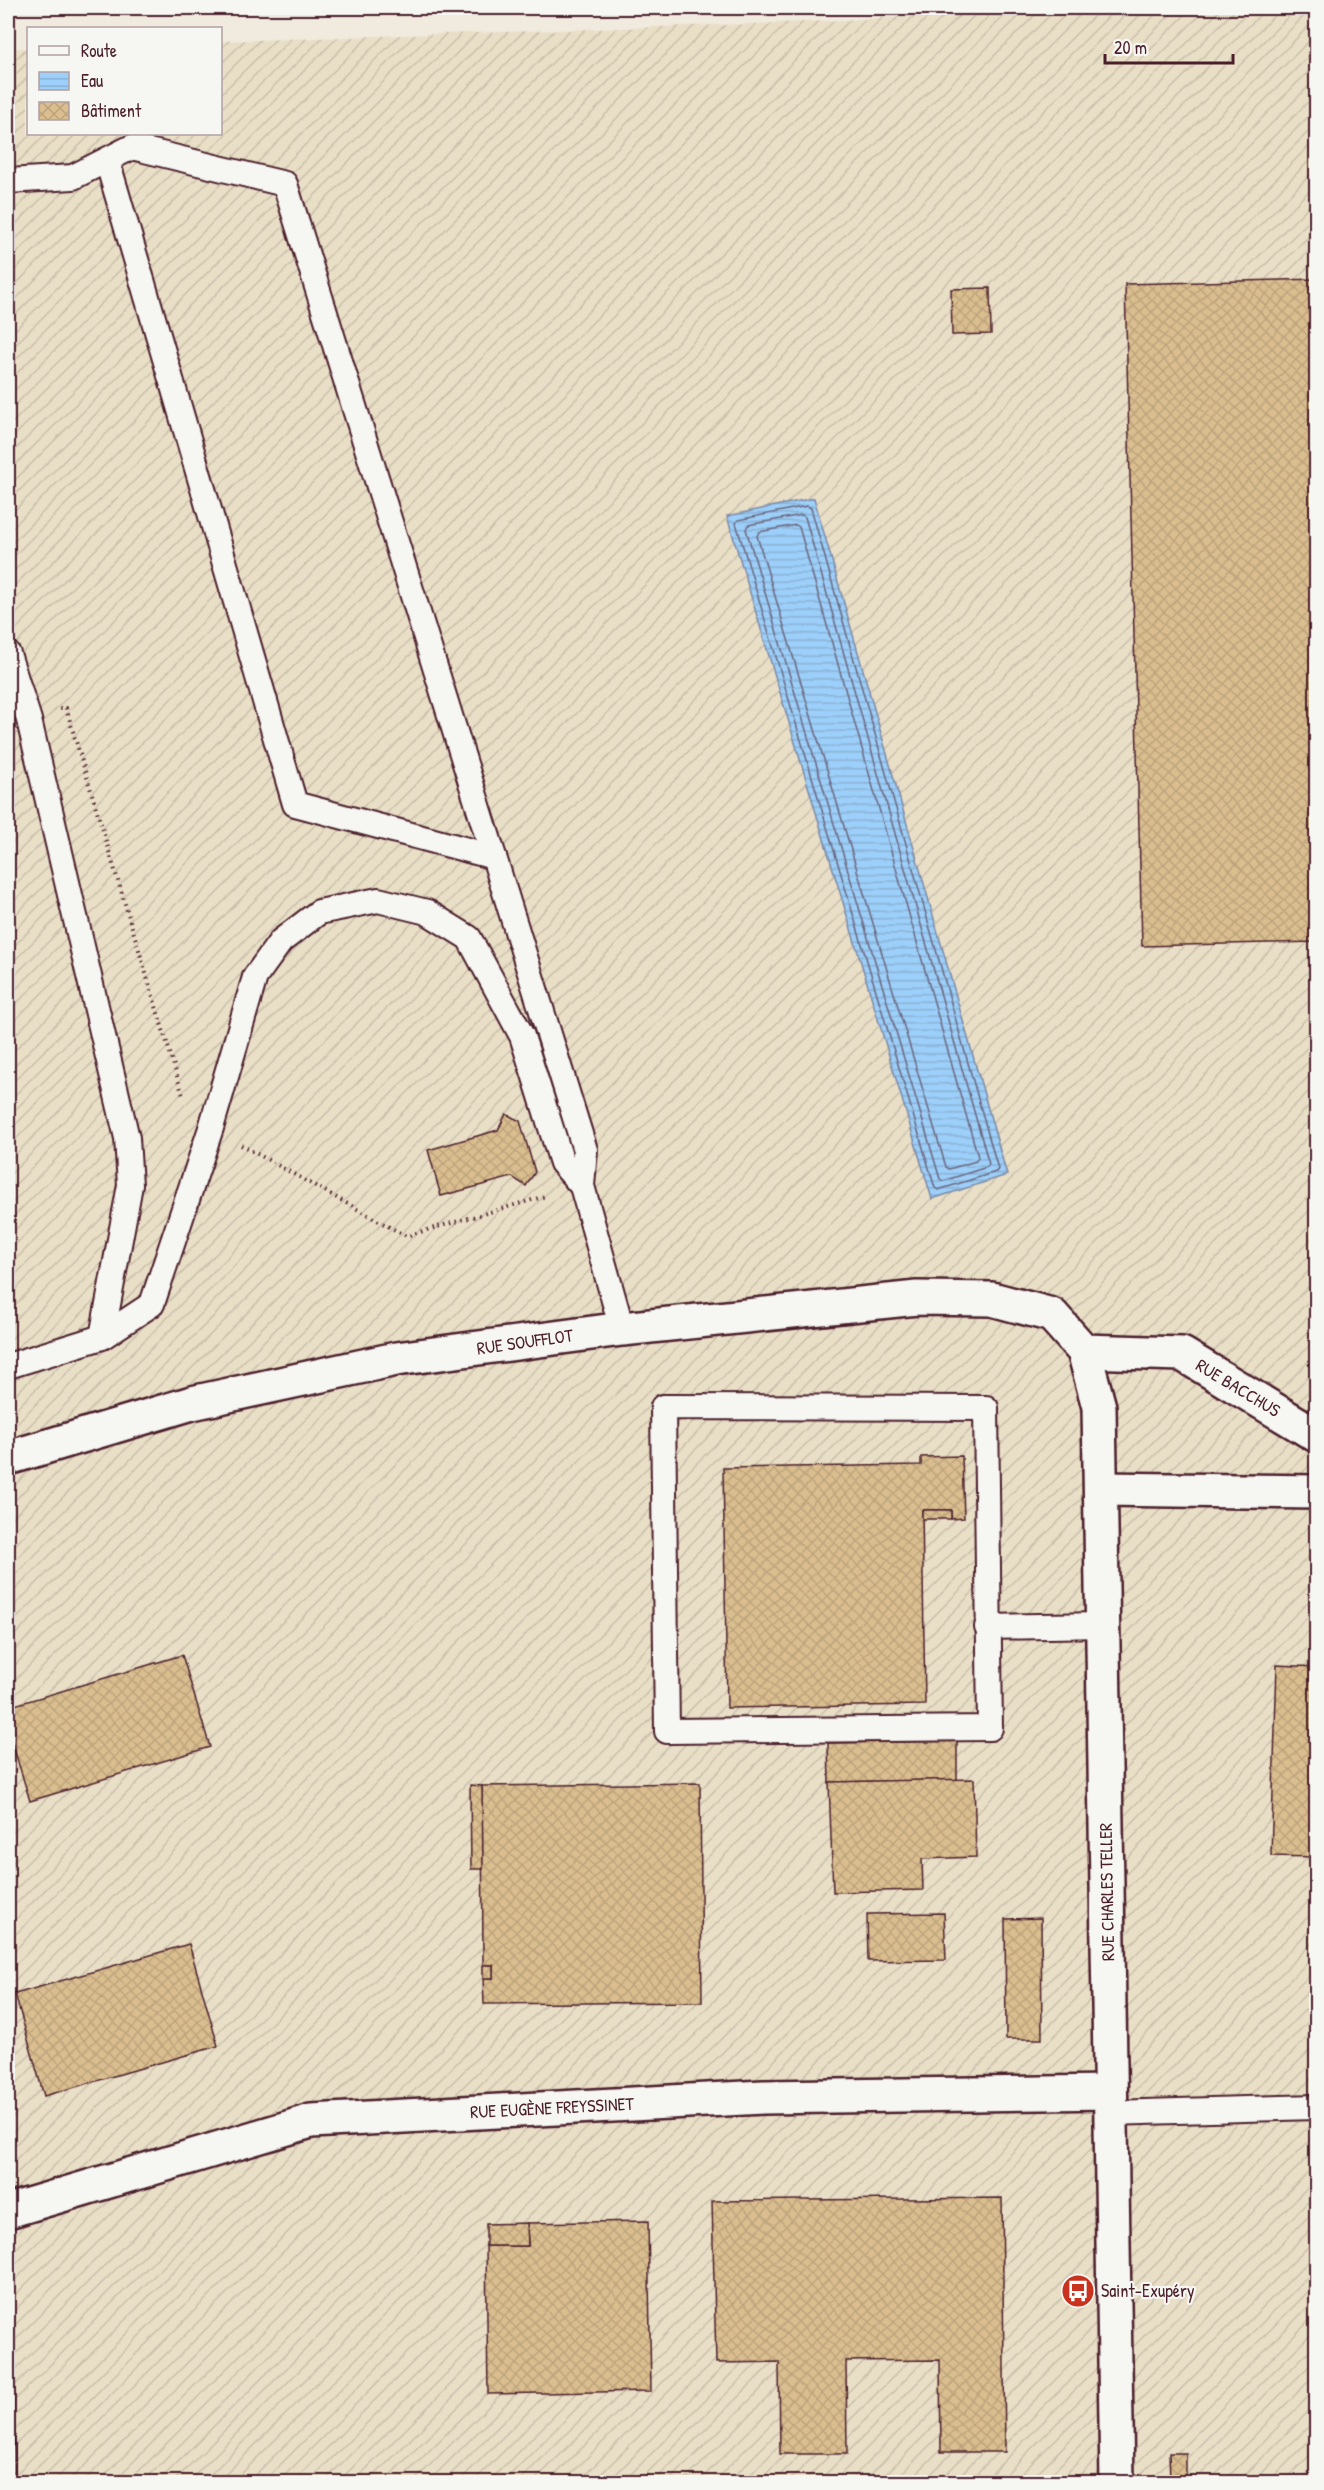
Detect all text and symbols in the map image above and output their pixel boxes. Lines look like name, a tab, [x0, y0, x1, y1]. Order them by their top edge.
legend	[27, 27, 222, 135]
scale bar	[1105, 27, 1232, 65]
text: 20 m	[1114, 35, 1147, 60]
text: Route	[81, 38, 117, 63]
text: Eau	[81, 68, 103, 93]
text: Bâtiment	[81, 98, 142, 123]
street label: RUE SOUFFLOT	[475, 1322, 575, 1361]
street label: RUE BACCHUS	[1191, 1353, 1285, 1423]
street label: RUE CHARLES TELLER	[1093, 1823, 1120, 1961]
street label: RUE EUGÈNE FREYSSINET	[470, 2091, 635, 2124]
bus stop icon: Saint-Exupéry	[1060, 2273, 1096, 2309]
place label: Saint-Exupéry	[1101, 2278, 1195, 2303]

